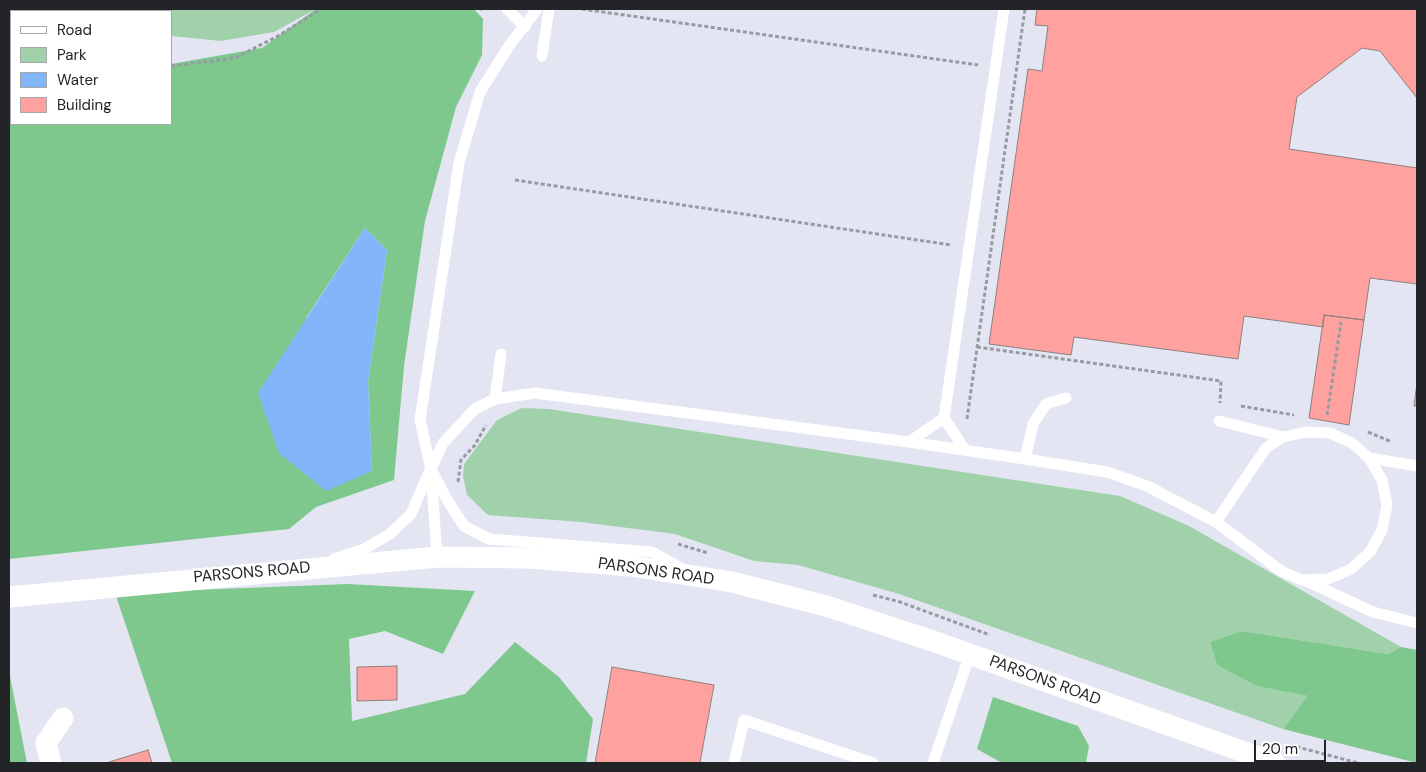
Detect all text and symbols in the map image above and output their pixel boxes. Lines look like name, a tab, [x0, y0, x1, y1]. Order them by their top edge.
legend	[10, 10, 172, 125]
text: Road	[57, 20, 92, 40]
text: Park	[57, 45, 87, 65]
text: Water	[57, 70, 98, 90]
text: Building	[57, 95, 112, 115]
street label: PARSONS ROAD	[597, 554, 715, 590]
street label: PARSONS ROAD	[193, 558, 311, 588]
street label: PARSONS ROAD	[987, 652, 1103, 710]
scale bar	[1256, 730, 1328, 762]
text: 20 m	[1262, 739, 1298, 759]

